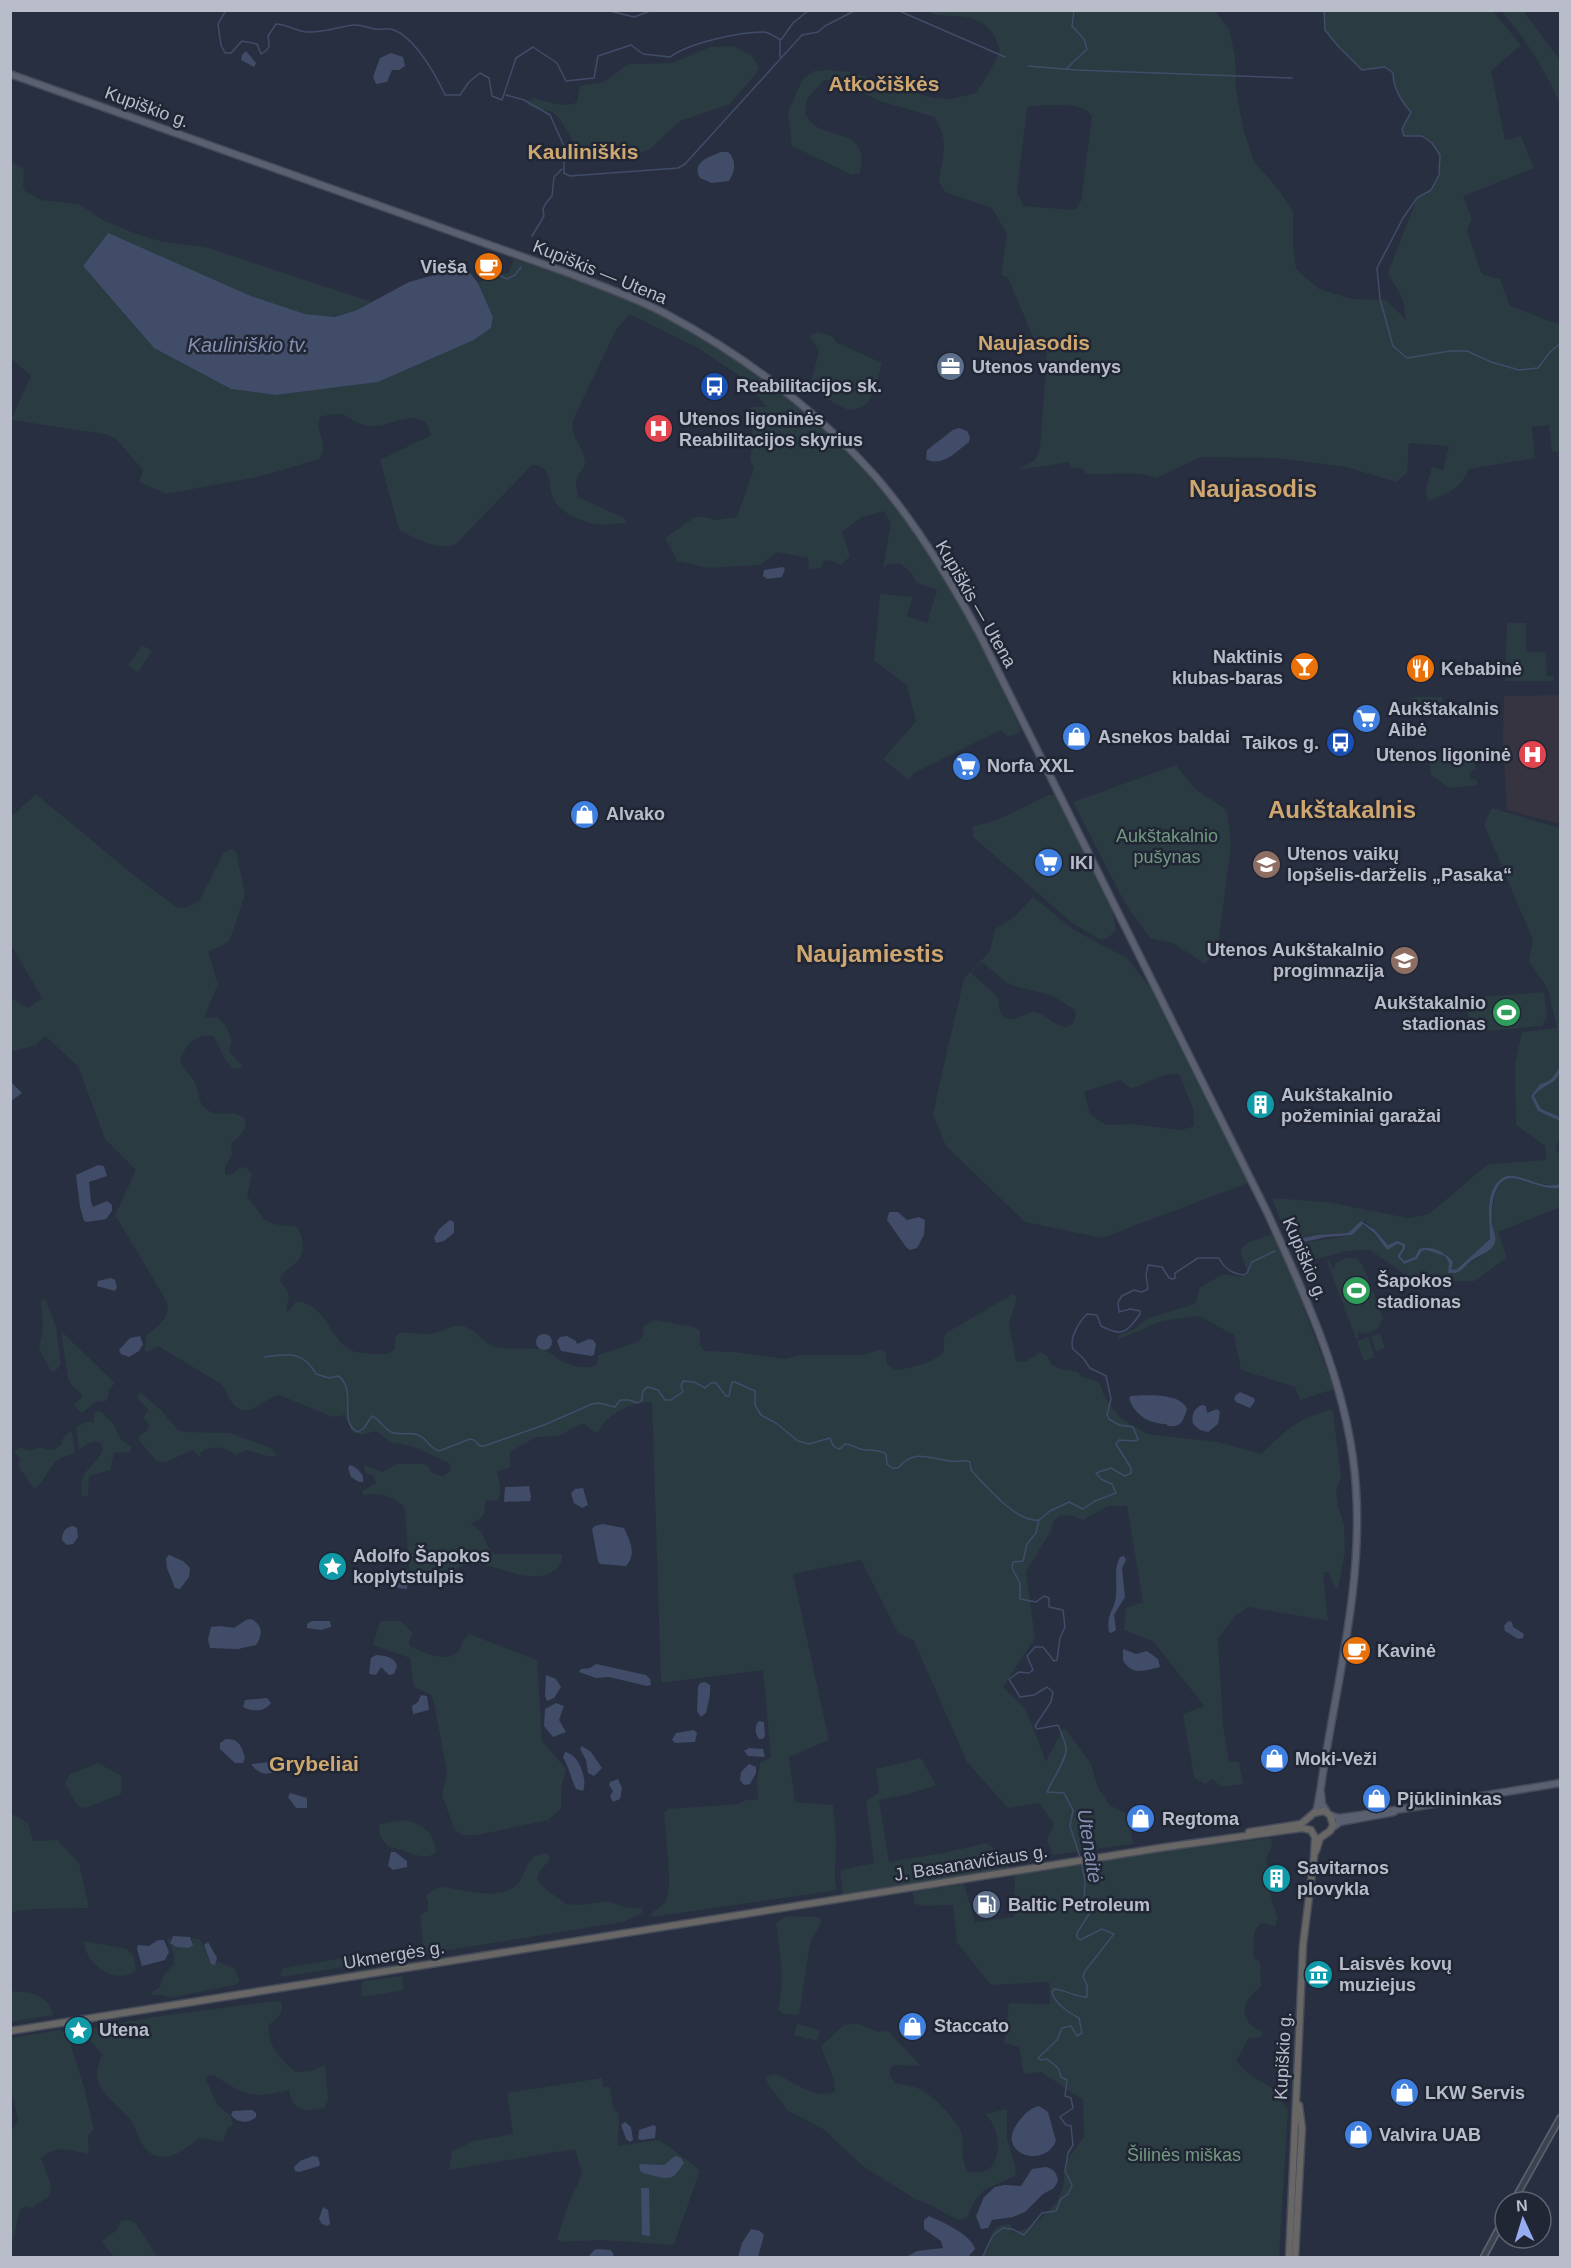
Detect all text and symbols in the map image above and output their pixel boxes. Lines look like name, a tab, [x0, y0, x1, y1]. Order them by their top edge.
district label: Atkočiškės	[829, 72, 939, 95]
street label: Kupiškio g.	[102, 83, 192, 131]
district label: Kauliniškis	[528, 140, 638, 163]
street label: Kupiškis — Utena	[530, 236, 671, 308]
cafe icon: Vieša	[472, 251, 504, 283]
place label: Vieša	[420, 257, 468, 277]
district label: Naujasodis	[978, 331, 1090, 354]
water label: Kauliniškio tv.	[188, 334, 308, 356]
office icon: Utenos vandenys	[935, 351, 967, 383]
place label: Utenos vandenys	[972, 357, 1121, 377]
bus stop icon: Reabilitacijos sk.	[699, 370, 731, 402]
place label: Reabilitacijos sk.	[736, 376, 882, 396]
place label: Utenos ligoninės Reabilitacijos skyrius	[679, 409, 863, 450]
hospital icon: Utenos ligoninės Reabilitacijos skyrius	[642, 413, 674, 445]
district label: Naujasodis	[1189, 475, 1317, 502]
street label: Kupiškis — Utena	[932, 537, 1021, 672]
place label: Naktinis klubas-baras	[1172, 647, 1283, 688]
bar icon: Naktinis klubas-baras	[1288, 651, 1320, 683]
restaurant icon: Kebabinė	[1404, 653, 1436, 685]
place label: Kebabinė	[1441, 659, 1522, 679]
place label: Aukštakalnis Aibė	[1388, 699, 1499, 740]
supermarket icon: Aukštakalnis Aibė	[1351, 703, 1383, 735]
shop icon: Asnekos baldai	[1061, 721, 1093, 753]
place label: Asnekos baldai	[1098, 727, 1230, 747]
bus stop icon: Taikos g.	[1324, 727, 1356, 759]
place label: Taikos g.	[1242, 733, 1319, 753]
hospital icon: Utenos ligoninė	[1516, 739, 1548, 771]
place label: Utenos ligoninė	[1376, 745, 1511, 765]
supermarket icon: Norfa XXL	[950, 750, 982, 782]
place label: Norfa XXL	[987, 756, 1074, 776]
district label: Aukštakalnis	[1268, 796, 1416, 823]
shop icon: Alvako	[569, 798, 601, 830]
place label: Alvako	[606, 804, 665, 824]
park label: Aukštakalnio pušynas	[1116, 826, 1218, 867]
place label: Utenos vaikų lopšelis-darželis „Pasaka“	[1287, 844, 1512, 885]
supermarket icon: IKI	[1033, 847, 1065, 879]
school or university icon: Utenos vaikų lopšelis-darželis „Pasaka“	[1250, 848, 1282, 880]
place label: IKI	[1070, 853, 1093, 873]
district label: Naujamiestis	[796, 940, 944, 967]
place label: Utenos Aukštakalnio progimnazija	[1207, 940, 1385, 981]
school or university icon: Utenos Aukštakalnio progimnazija	[1389, 944, 1421, 976]
place label: Aukštakalnio stadionas	[1374, 993, 1486, 1034]
sports icon: Aukštakalnio stadionas	[1491, 997, 1523, 1029]
place label: Aukštakalnio požeminiai garažai	[1281, 1085, 1441, 1126]
building icon: Aukštakalnio požeminiai garažai	[1244, 1089, 1276, 1121]
street label: Kupiškio g.	[1279, 1215, 1331, 1303]
place label: Šapokos stadionas	[1377, 1270, 1461, 1312]
sports icon: Šapokos stadionas	[1340, 1275, 1372, 1307]
place label: Adolfo Šapokos koplytstulpis	[353, 1545, 490, 1587]
place icon: Adolfo Šapokos koplytstulpis	[316, 1550, 348, 1582]
cafe icon: Kavinė	[1340, 1635, 1372, 1667]
place label: Kavinė	[1377, 1641, 1436, 1661]
shop icon: Moki-Veži	[1258, 1743, 1290, 1775]
place label: Moki-Veži	[1295, 1749, 1377, 1769]
district label: Grybeliai	[269, 1752, 359, 1775]
shop icon: Pjūklininkas	[1360, 1783, 1392, 1815]
place label: Pjūklininkas	[1397, 1789, 1502, 1809]
shop icon: Regtoma	[1125, 1803, 1157, 1835]
water label: Utenaitė	[1073, 1807, 1107, 1885]
place label: Regtoma	[1162, 1809, 1240, 1829]
street label: J. Basanavičiaus g.	[893, 1841, 1049, 1885]
place label: Savitarnos plovykla	[1297, 1858, 1389, 1899]
building icon: Savitarnos plovykla	[1260, 1862, 1292, 1894]
fuel station icon: Baltic Petroleum	[971, 1889, 1003, 1921]
place label: Baltic Petroleum	[1008, 1895, 1150, 1915]
street label: Ukmergės g.	[342, 1937, 446, 1973]
place label: Laisvės kovų muziejus	[1339, 1954, 1452, 1995]
museum icon: Laisvės kovų muziejus	[1302, 1958, 1334, 1990]
shop icon: Staccato	[897, 2010, 929, 2042]
street label: Kupiškio g.	[1271, 2012, 1295, 2100]
place icon: Utena	[62, 2014, 94, 2046]
place label: Staccato	[934, 2016, 1009, 2036]
place label: Utena	[99, 2020, 150, 2040]
shop icon: LKW Servis	[1388, 2077, 1420, 2109]
place label: LKW Servis	[1425, 2083, 1525, 2103]
shop icon: Valvira UAB	[1342, 2119, 1374, 2151]
place label: Valvira UAB	[1379, 2125, 1481, 2145]
park label: Šilinės miškas	[1127, 2144, 1241, 2165]
north arrow	[1493, 2190, 1553, 2250]
text: N	[1516, 2197, 1528, 2214]

